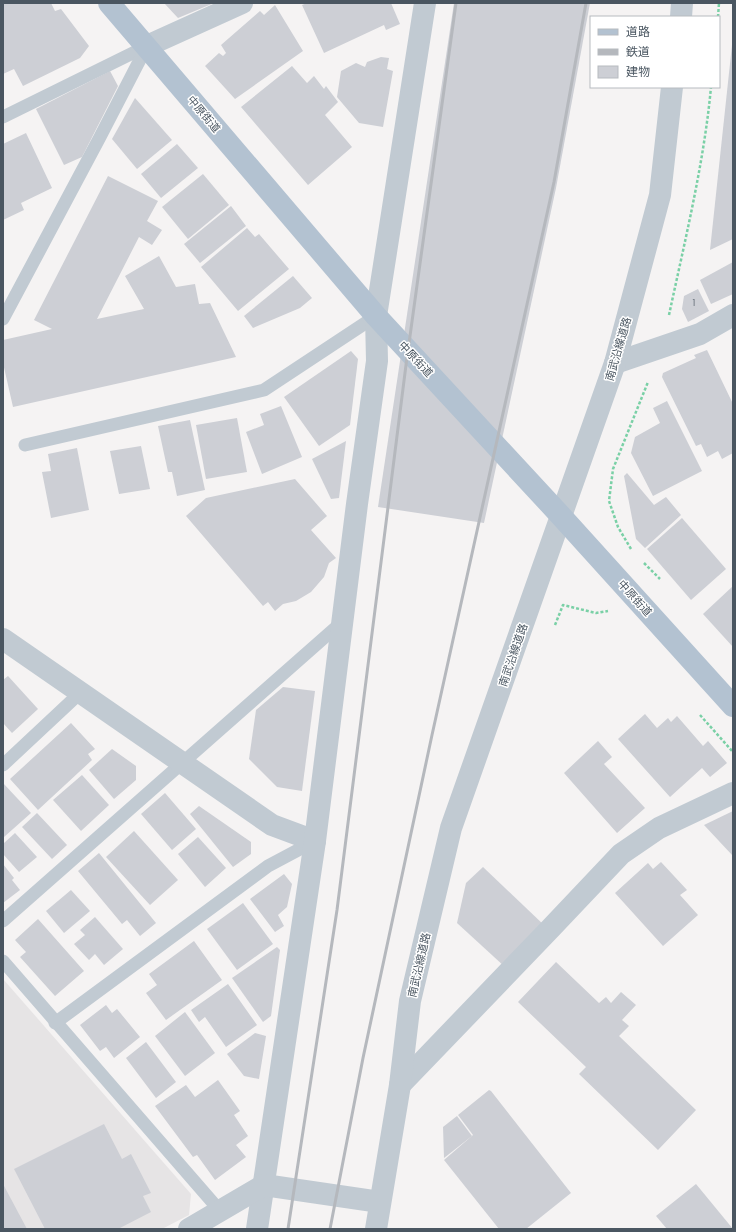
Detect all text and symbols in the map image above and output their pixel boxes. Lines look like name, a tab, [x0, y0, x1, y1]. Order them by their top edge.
legend	[590, 16, 720, 88]
text: 道路	[626, 23, 650, 40]
text: 鉄道	[626, 43, 650, 60]
text: 建物	[626, 63, 650, 80]
street label: 中原街道	[184, 92, 224, 136]
house number: 1	[693, 297, 696, 309]
street label: 南武沿線道路	[601, 315, 635, 383]
street label: 中原街道	[395, 337, 437, 381]
street label: 中原街道	[614, 576, 656, 620]
street label: 南武沿線道路	[495, 621, 531, 689]
street label: 南武沿線道路	[404, 931, 434, 999]

